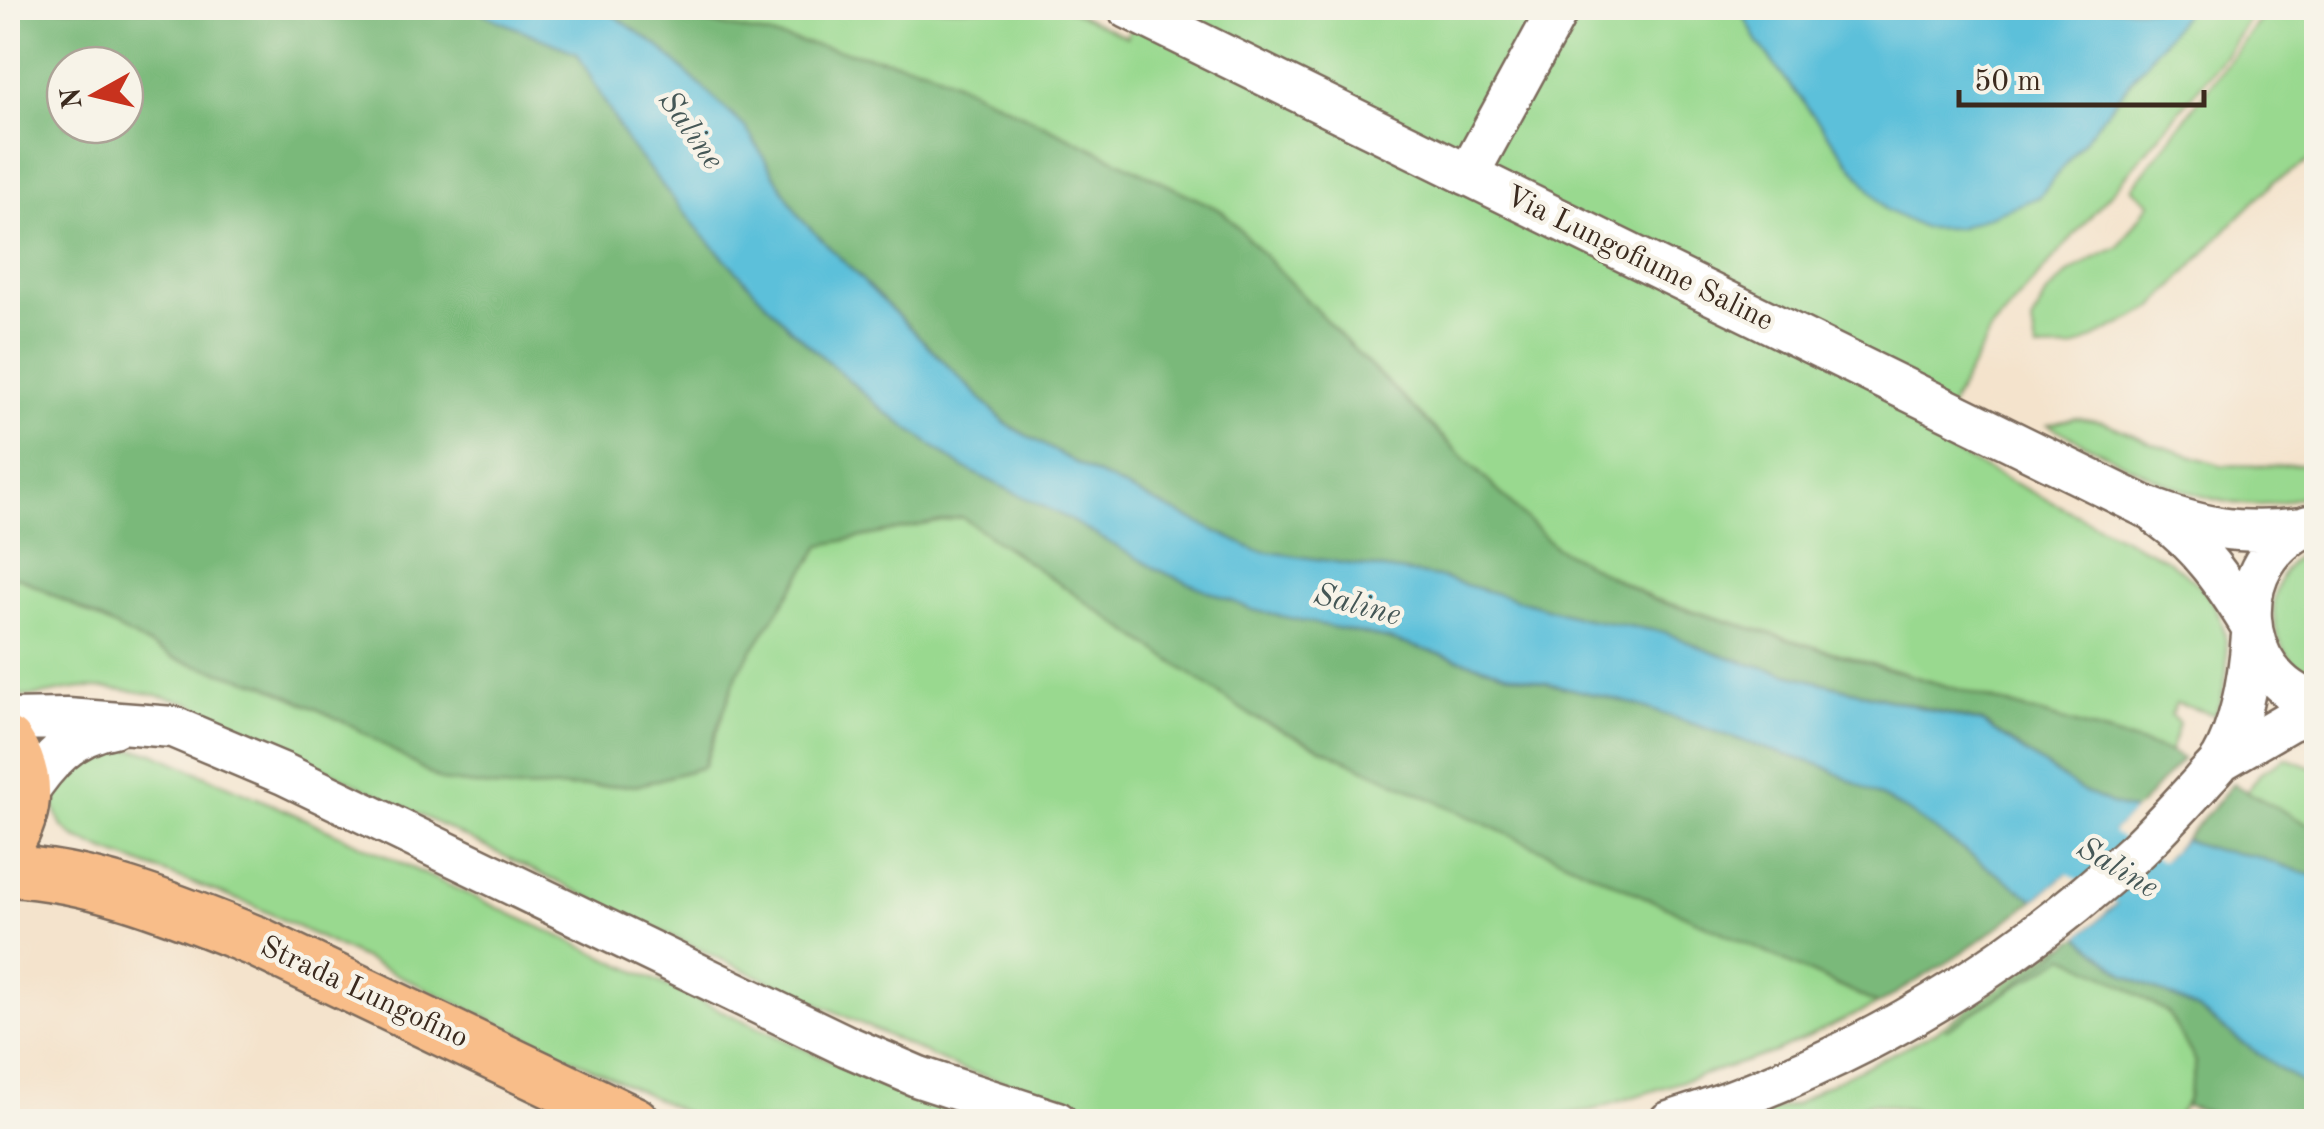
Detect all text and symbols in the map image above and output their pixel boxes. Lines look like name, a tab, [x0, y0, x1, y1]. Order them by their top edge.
north arrow	[45, 45, 145, 145]
scale bar	[1959, 45, 2204, 107]
text: 50 m	[1974, 67, 2041, 97]
text: N	[58, 85, 89, 111]
water label: Saline	[652, 86, 728, 176]
street label: Via Lungofiume Saline	[1500, 181, 1778, 337]
water label: Saline	[1310, 579, 1404, 633]
water label: Saline	[2071, 833, 2163, 905]
street label: Strada Lungofino	[255, 932, 473, 1054]

